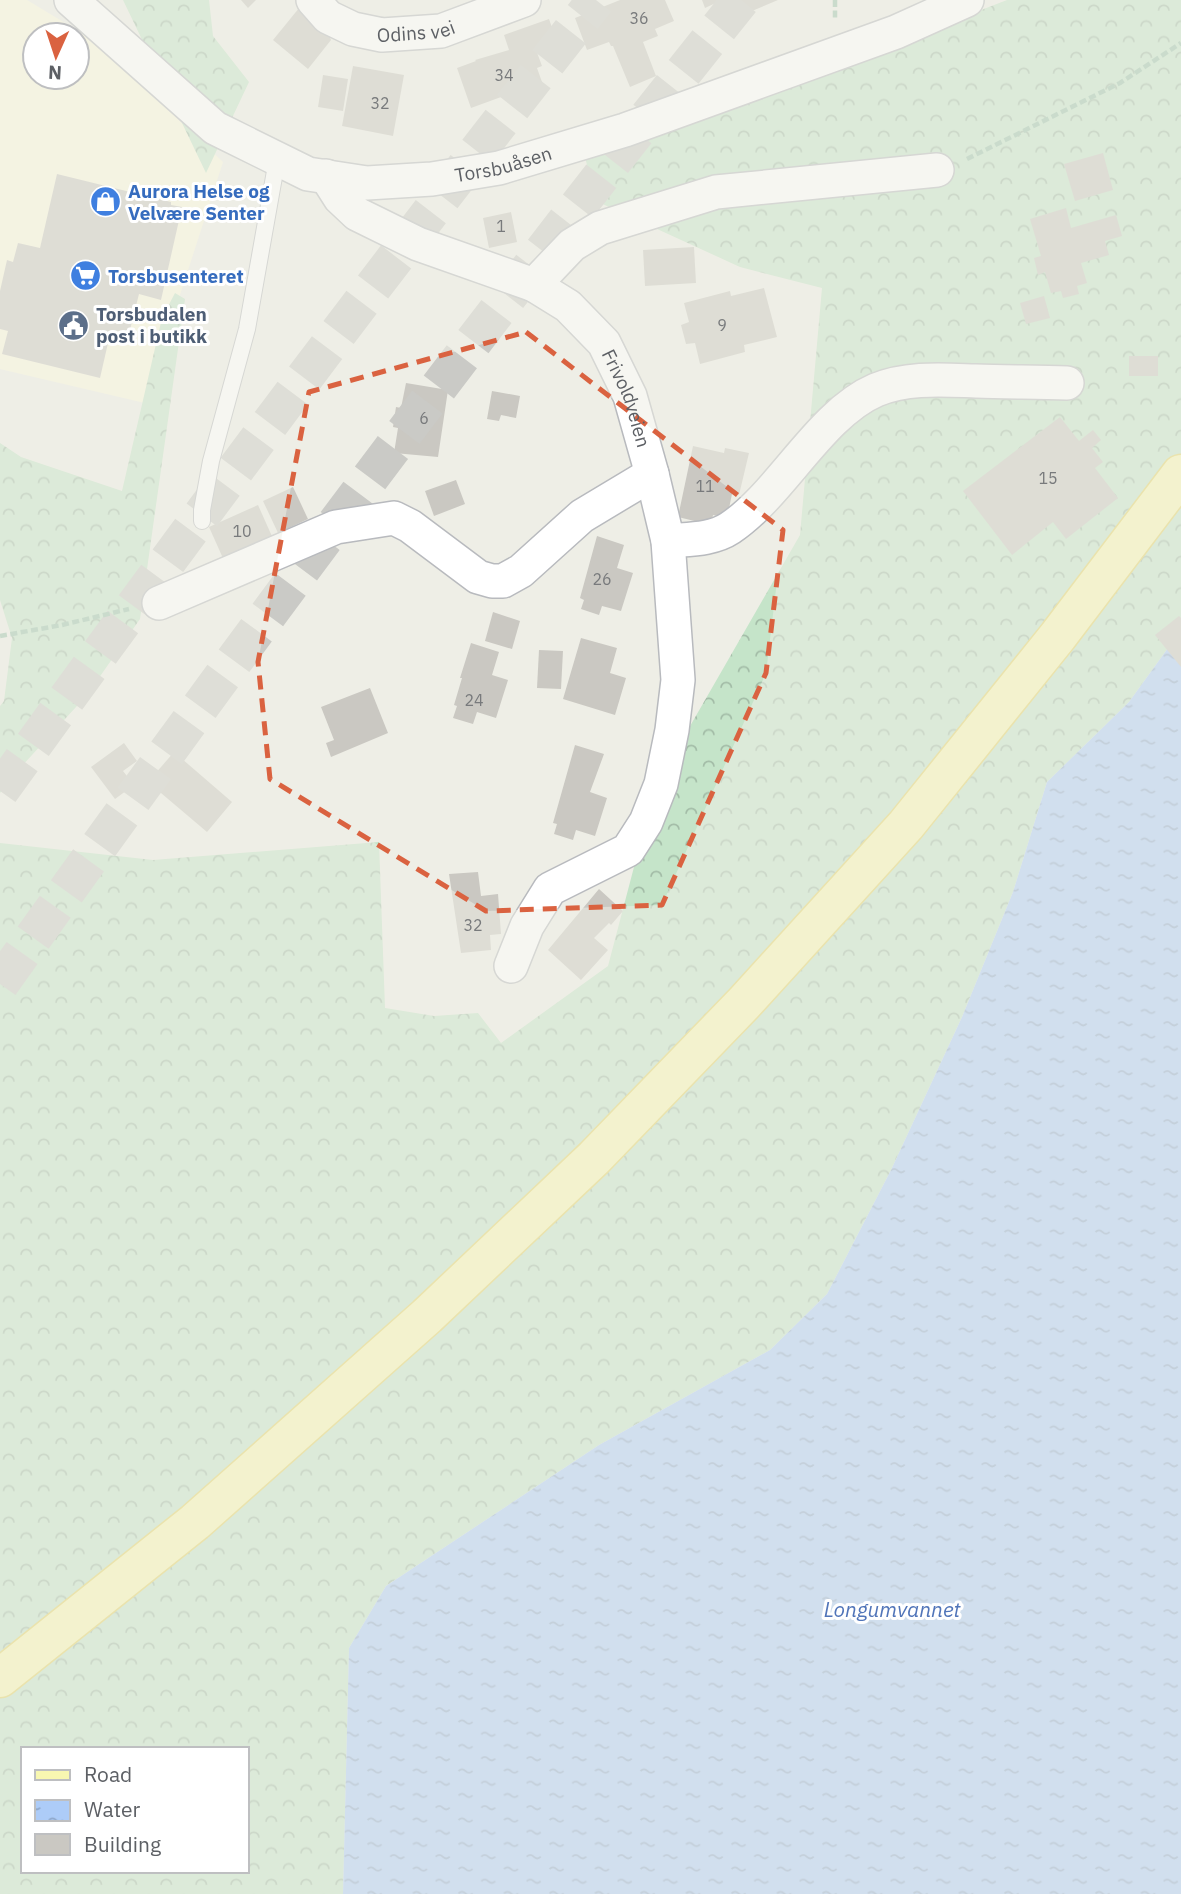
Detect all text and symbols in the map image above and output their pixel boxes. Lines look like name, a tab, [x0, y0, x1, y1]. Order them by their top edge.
house number: 36	[629, 8, 649, 28]
street label: Odins vei	[376, 15, 458, 47]
north arrow	[21, 21, 91, 91]
text: N	[48, 61, 63, 85]
house number: 34	[494, 65, 514, 85]
house number: 32	[370, 93, 390, 113]
street label: Torsbuåsen	[453, 141, 555, 187]
place label: Aurora Helse og Velvære Senter	[128, 179, 270, 225]
shop icon: Aurora Helse og Velvære Senter	[88, 185, 122, 219]
house number: 1	[496, 216, 506, 236]
supermarket icon: Torsbusenteret	[68, 259, 102, 293]
place label: Torsbusenteret	[108, 264, 244, 288]
place label: Torsbudalen post i butikk	[96, 302, 207, 348]
public building icon: Torsbudalen post i butikk	[56, 308, 90, 342]
house number: 9	[717, 315, 727, 335]
street label: Frivoldveien	[597, 345, 656, 450]
house number: 6	[419, 408, 429, 428]
house number: 15	[1038, 468, 1058, 488]
house number: 11	[695, 476, 715, 496]
house number: 10	[232, 521, 252, 541]
house number: 26	[592, 569, 612, 589]
house number: 24	[464, 690, 484, 710]
house number: 32	[463, 915, 483, 935]
water label: Longumvannet	[824, 1595, 962, 1623]
legend	[21, 1747, 248, 1873]
text: Road	[84, 1760, 132, 1788]
text: Water	[84, 1795, 141, 1823]
text: Building	[84, 1830, 161, 1858]

